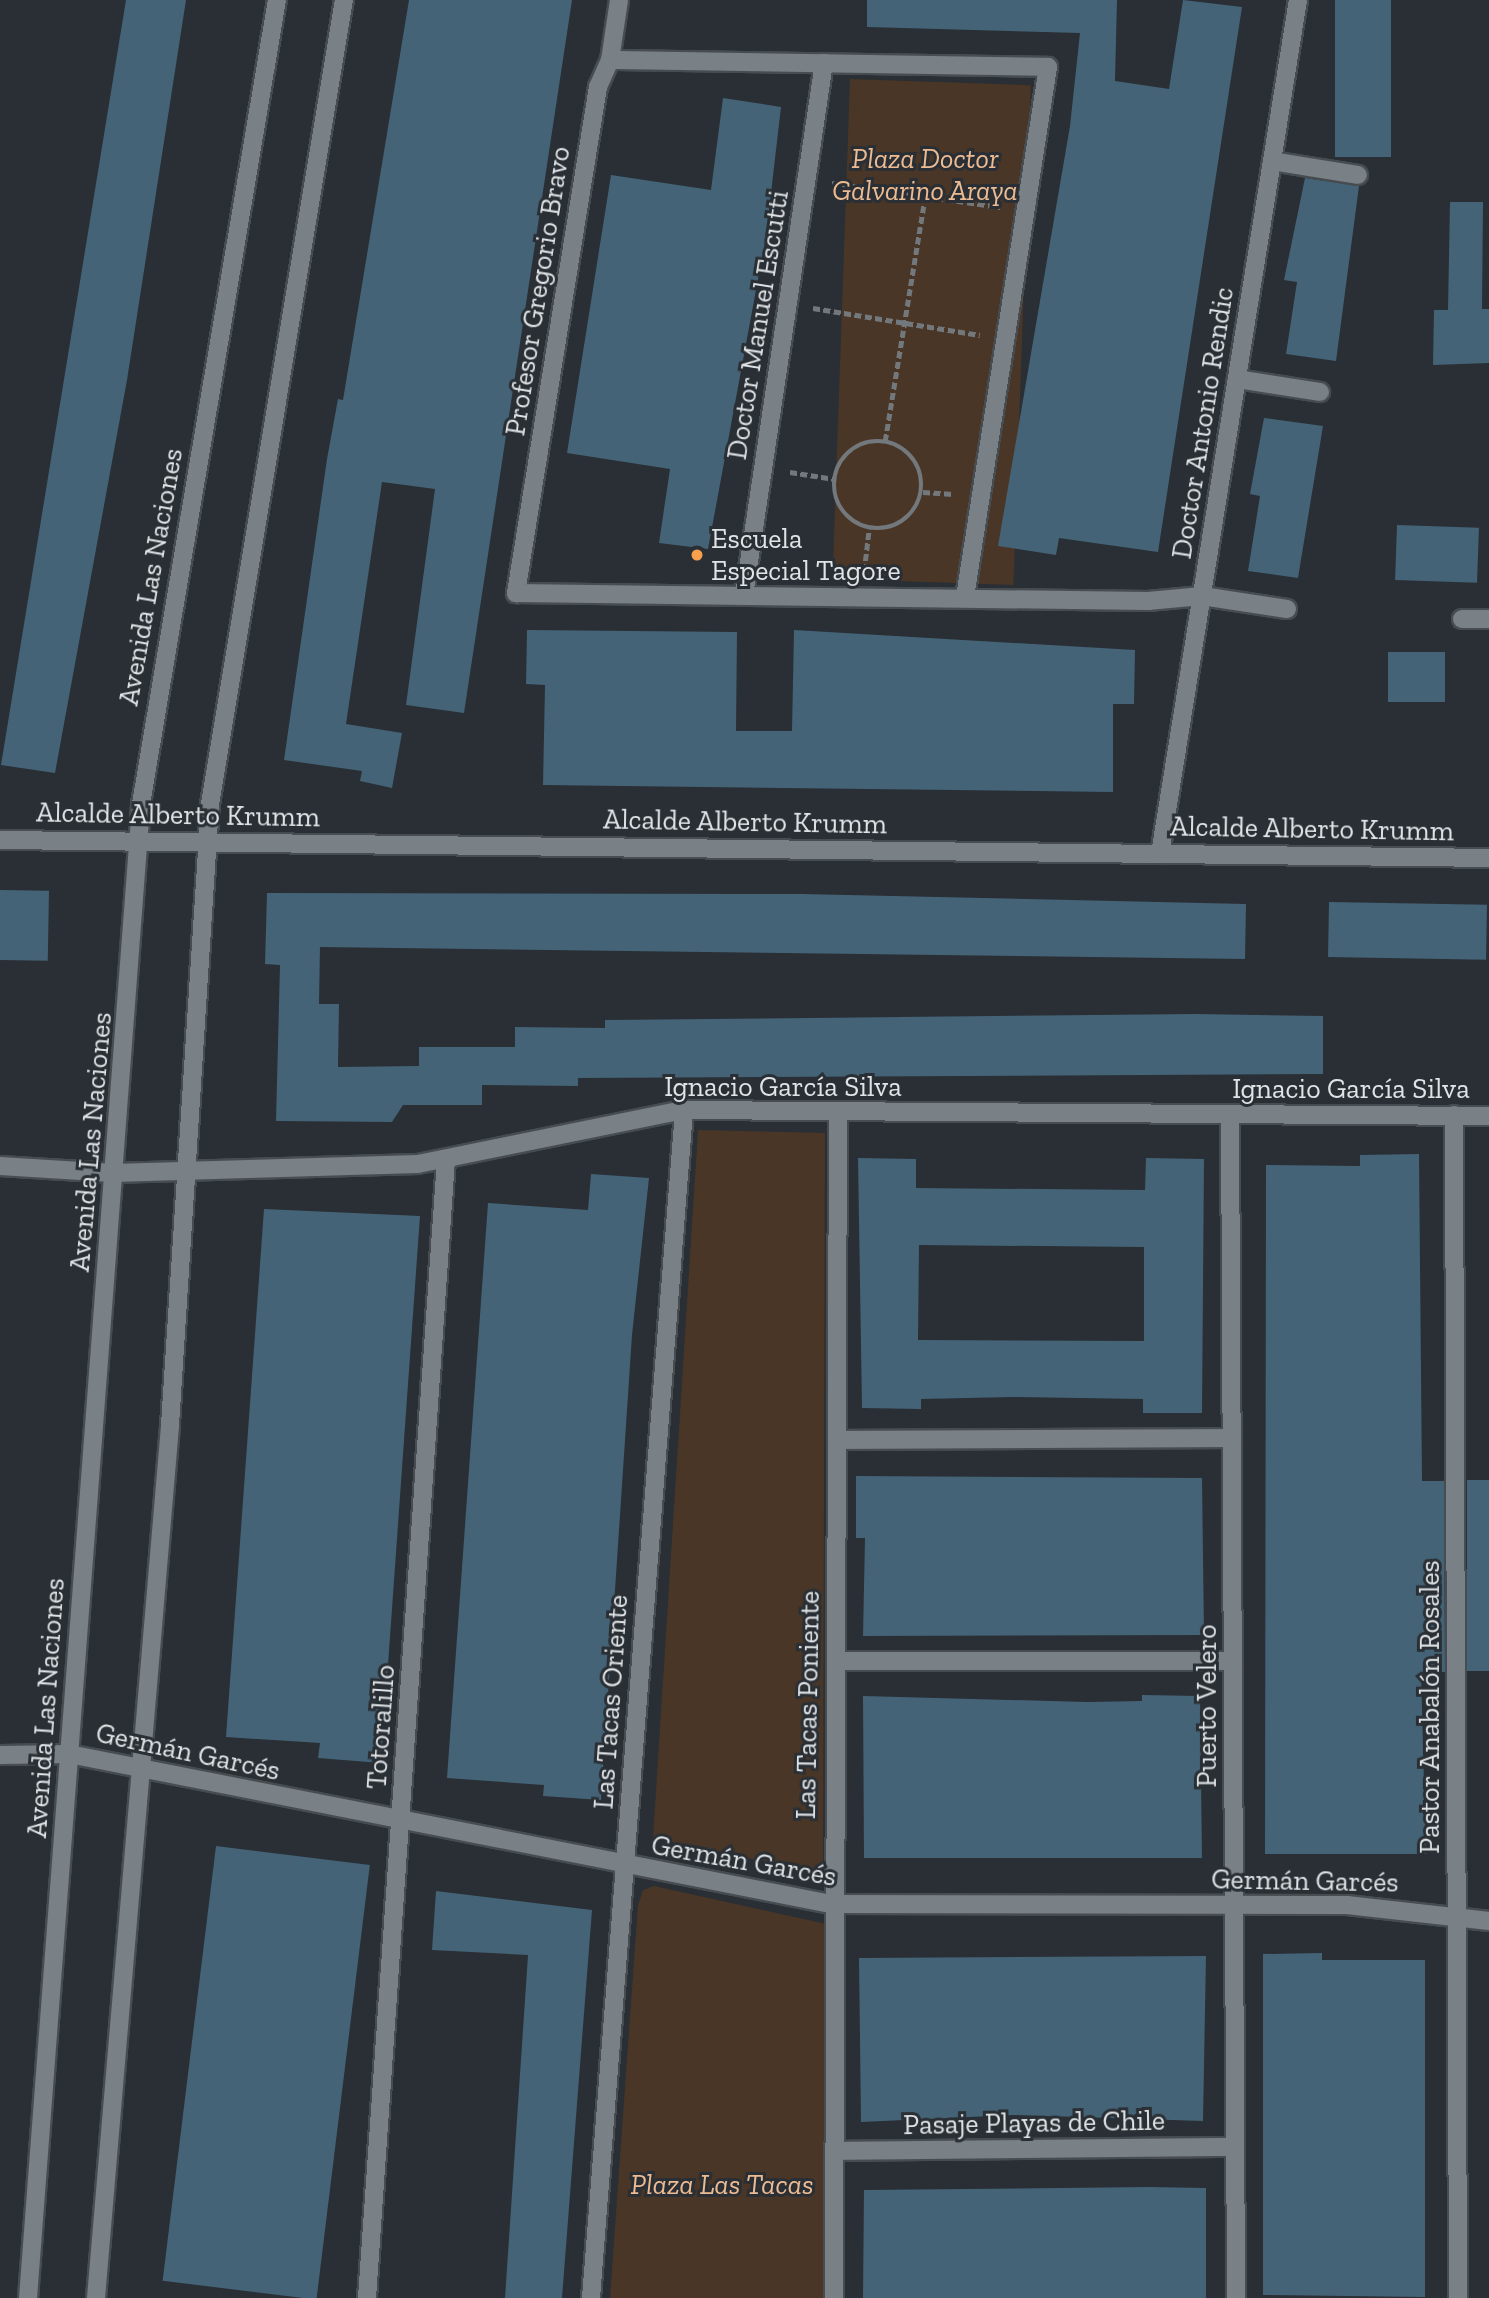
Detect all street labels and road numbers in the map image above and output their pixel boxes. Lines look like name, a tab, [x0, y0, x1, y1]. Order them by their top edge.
street label: Profesor Gregorio Bravo	[498, 144, 578, 438]
street label: Doctor Manuel Escutti	[720, 188, 796, 462]
street label: Doctor Antonio Rendic	[1165, 284, 1241, 562]
street label: Avenida Las Naciones	[112, 446, 190, 708]
street label: Alcalde Alberto Krumm	[35, 796, 321, 834]
street label: Alcalde Alberto Krumm	[602, 803, 888, 841]
street label: Alcalde Alberto Krumm	[1169, 810, 1455, 848]
street label: Avenida Las Naciones	[63, 1011, 119, 1273]
street label: Ignacio García Silva	[664, 1070, 902, 1104]
street label: Ignacio García Silva	[1232, 1072, 1470, 1106]
street label: Pastor Anabalón Rosales	[1413, 1560, 1447, 1854]
street label: Avenida Las Naciones	[20, 1577, 72, 1839]
street label: Las Tacas Poniente	[789, 1590, 827, 1820]
street label: Las Tacas Oriente	[587, 1593, 635, 1811]
street label: Puerto Velero	[1190, 1624, 1224, 1788]
street label: Totoralillo	[360, 1664, 402, 1790]
street label: Germán Garcés	[93, 1716, 283, 1788]
street label: Germán Garcés	[649, 1828, 839, 1894]
street label: Germán Garcés	[1211, 1863, 1399, 1899]
street label: Pasaje Playas de Chile	[903, 2104, 1165, 2142]

